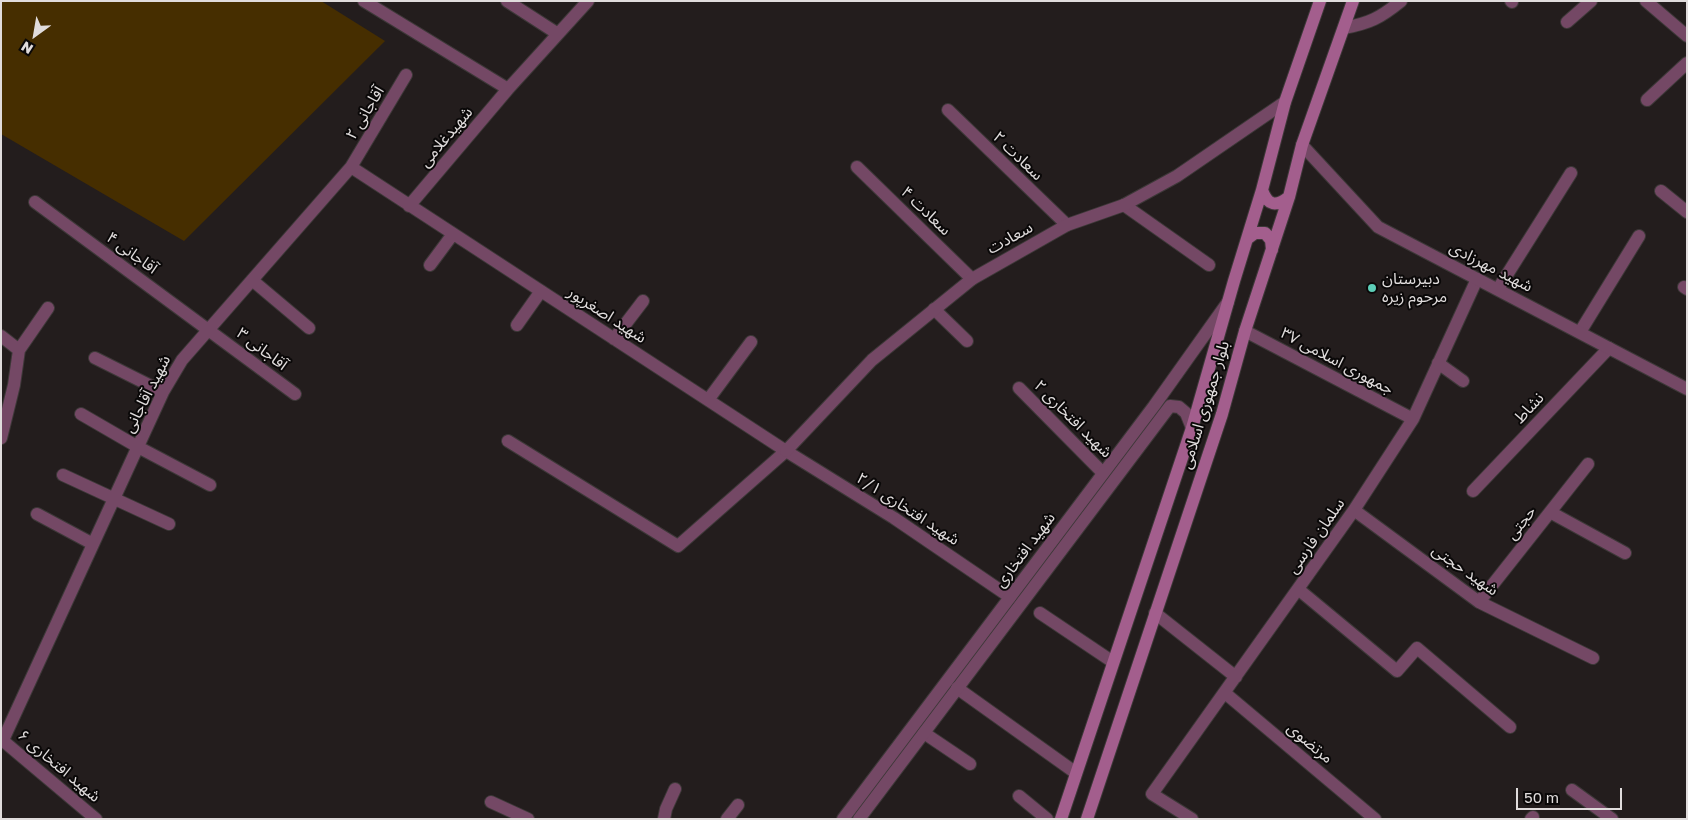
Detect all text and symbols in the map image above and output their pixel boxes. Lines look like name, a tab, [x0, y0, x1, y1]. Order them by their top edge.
north arrow	[10, 10, 60, 60]
text: N	[18, 38, 36, 58]
street label: آقاجانی ۲	[342, 83, 388, 143]
street label: شهیدغلامی	[415, 103, 477, 171]
street label: سعادت ۲	[989, 127, 1047, 185]
street label: سعادت ۴	[897, 182, 955, 240]
street label: سعادت	[984, 218, 1036, 258]
street label: آقاجانی ۴	[103, 228, 161, 278]
street label: شهید مهرزادی	[1446, 238, 1536, 296]
place label: دبیرستان مرحوم زیره	[1382, 269, 1447, 307]
street label: شهید اصغرپور	[564, 282, 650, 348]
marker: دبیرستان مرحوم زیره	[1366, 282, 1378, 294]
street label: جمهوری اسلامی ۳۷	[1277, 323, 1397, 399]
street label: آقاجانی ۳	[233, 324, 291, 374]
street label: بلوار جمهوری اسلامی	[1176, 339, 1234, 471]
street label: شهید آقاجانی	[119, 352, 175, 436]
street label: شهید افتخاری ۲	[1030, 376, 1116, 462]
street label: نشاط	[1510, 389, 1548, 427]
street label: شهید افتخاری ۲/۱	[853, 469, 963, 549]
street label: سلمان فارسی	[1283, 495, 1349, 577]
street label: حجتی	[1502, 502, 1540, 544]
street label: شهید افتخاری	[991, 509, 1059, 591]
street label: شهید حجتی	[1428, 540, 1502, 600]
street label: مرتضوی	[1283, 718, 1337, 768]
street label: شهید افتخاری ۶	[14, 726, 104, 806]
scale bar	[1518, 778, 1624, 810]
text: 50 m	[1524, 788, 1559, 806]

